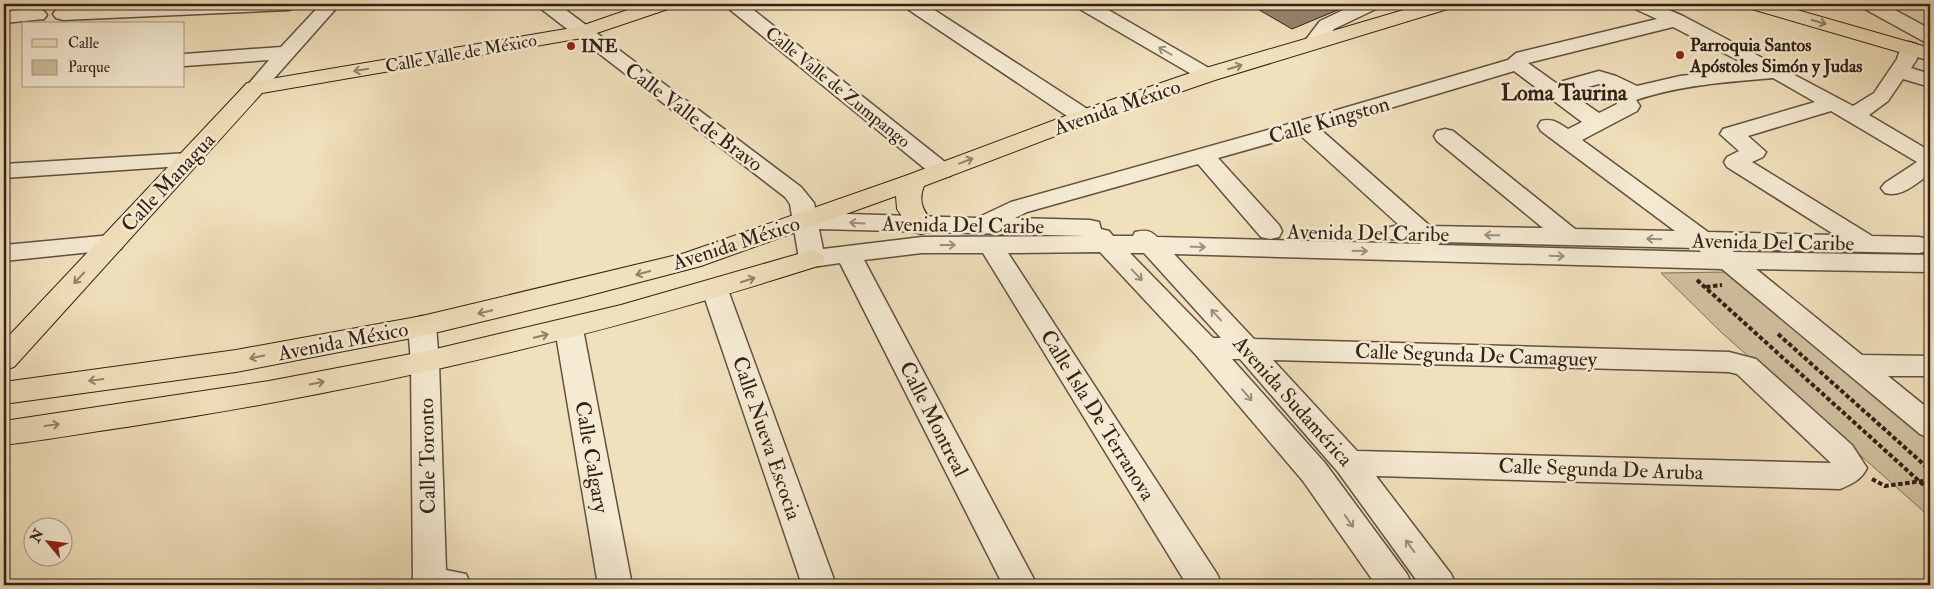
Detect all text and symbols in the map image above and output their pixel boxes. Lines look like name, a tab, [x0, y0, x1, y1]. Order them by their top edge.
one-way arrow	[1811, 18, 1827, 27]
legend	[22, 22, 185, 88]
street label: Calle Valle de Zumpango	[760, 22, 915, 153]
street label: Calle Valle de México	[384, 29, 539, 78]
text: Calle	[68, 34, 99, 53]
place label: Parroquia Santos Apóstoles Simón y Judas	[1689, 34, 1862, 78]
place label: INE	[581, 35, 617, 58]
marker: INE	[565, 40, 577, 52]
one-way arrow	[1158, 45, 1172, 55]
marker: Parroquia Santos Apóstoles Simón y Judas	[1674, 49, 1686, 61]
street label: Calle Valle de Bravo	[619, 57, 768, 178]
text: Parque	[68, 58, 110, 77]
one-way arrow	[1227, 61, 1243, 71]
one-way arrow	[353, 66, 369, 76]
street label: Avenida México	[1049, 73, 1184, 142]
district label: Loma Taurina	[1501, 79, 1628, 107]
street label: Calle Kingston	[1266, 90, 1393, 151]
street label: Calle Managua	[115, 127, 221, 238]
one-way arrow	[958, 156, 973, 166]
street label: Avenida México	[668, 210, 803, 277]
street label: Avenida Del Caribe	[881, 211, 1045, 240]
one-way arrow	[849, 219, 865, 228]
street label: Avenida Del Caribe	[1286, 219, 1450, 248]
street label: Avenida Del Caribe	[1691, 228, 1855, 257]
one-way arrow	[1484, 230, 1500, 240]
one-way arrow	[1646, 234, 1662, 244]
one-way arrow	[939, 240, 955, 250]
one-way arrow	[1189, 242, 1205, 252]
one-way arrow	[1352, 246, 1368, 255]
one-way arrow	[1549, 252, 1565, 261]
one-way arrow	[635, 269, 651, 278]
one-way arrow	[1131, 269, 1143, 282]
one-way arrow	[73, 272, 85, 285]
one-way arrow	[740, 274, 756, 284]
one-way arrow	[477, 308, 493, 317]
one-way arrow	[1210, 308, 1222, 321]
street label: Avenida México	[275, 316, 411, 368]
street label: Calle Isla De Terranova	[1034, 325, 1161, 506]
street label: Avenida Sudamérica	[1226, 329, 1359, 473]
one-way arrow	[532, 331, 548, 340]
street label: Calle Segunda De Camaguey	[1354, 338, 1598, 373]
one-way arrow	[249, 353, 265, 362]
street label: Calle Nueva Escocia	[726, 353, 807, 524]
street label: Calle Montreal	[893, 357, 974, 482]
one-way arrow	[88, 376, 104, 386]
one-way arrow	[308, 377, 324, 387]
one-way arrow	[1241, 388, 1253, 401]
street label: Calle Toronto	[413, 398, 442, 514]
street label: Calle Calgary	[568, 399, 615, 516]
one-way arrow	[44, 420, 60, 430]
street label: Calle Segunda De Aruba	[1498, 452, 1704, 487]
one-way arrow	[1344, 514, 1354, 528]
north arrow	[22, 516, 72, 566]
text: N	[26, 526, 48, 546]
one-way arrow	[1405, 540, 1416, 553]

